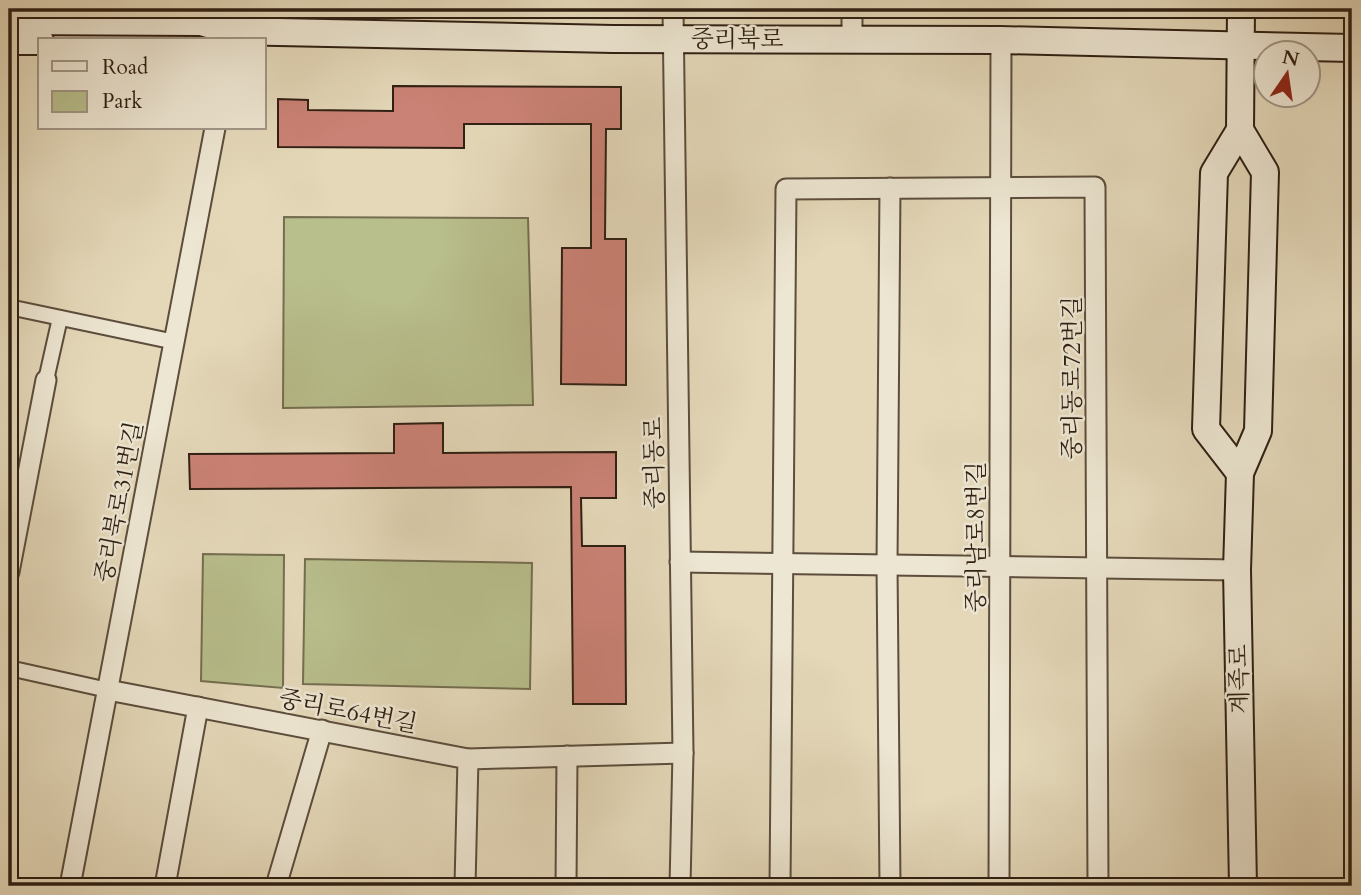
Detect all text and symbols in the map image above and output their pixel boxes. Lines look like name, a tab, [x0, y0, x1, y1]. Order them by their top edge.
street label: 중리북로	[691, 23, 783, 56]
legend	[38, 38, 266, 130]
north arrow	[1252, 38, 1322, 108]
text: N	[1280, 44, 1302, 73]
text: Road	[102, 53, 148, 82]
text: Park	[102, 87, 143, 116]
street label: 중리동로72번길	[1056, 296, 1089, 460]
street label: 중리동로	[637, 416, 672, 510]
street label: 중리북로31번길	[88, 419, 151, 586]
street label: 중리남로8번길	[960, 461, 993, 613]
street label: 계족로	[1222, 644, 1257, 714]
street label: 중리로64번길	[276, 682, 420, 741]

